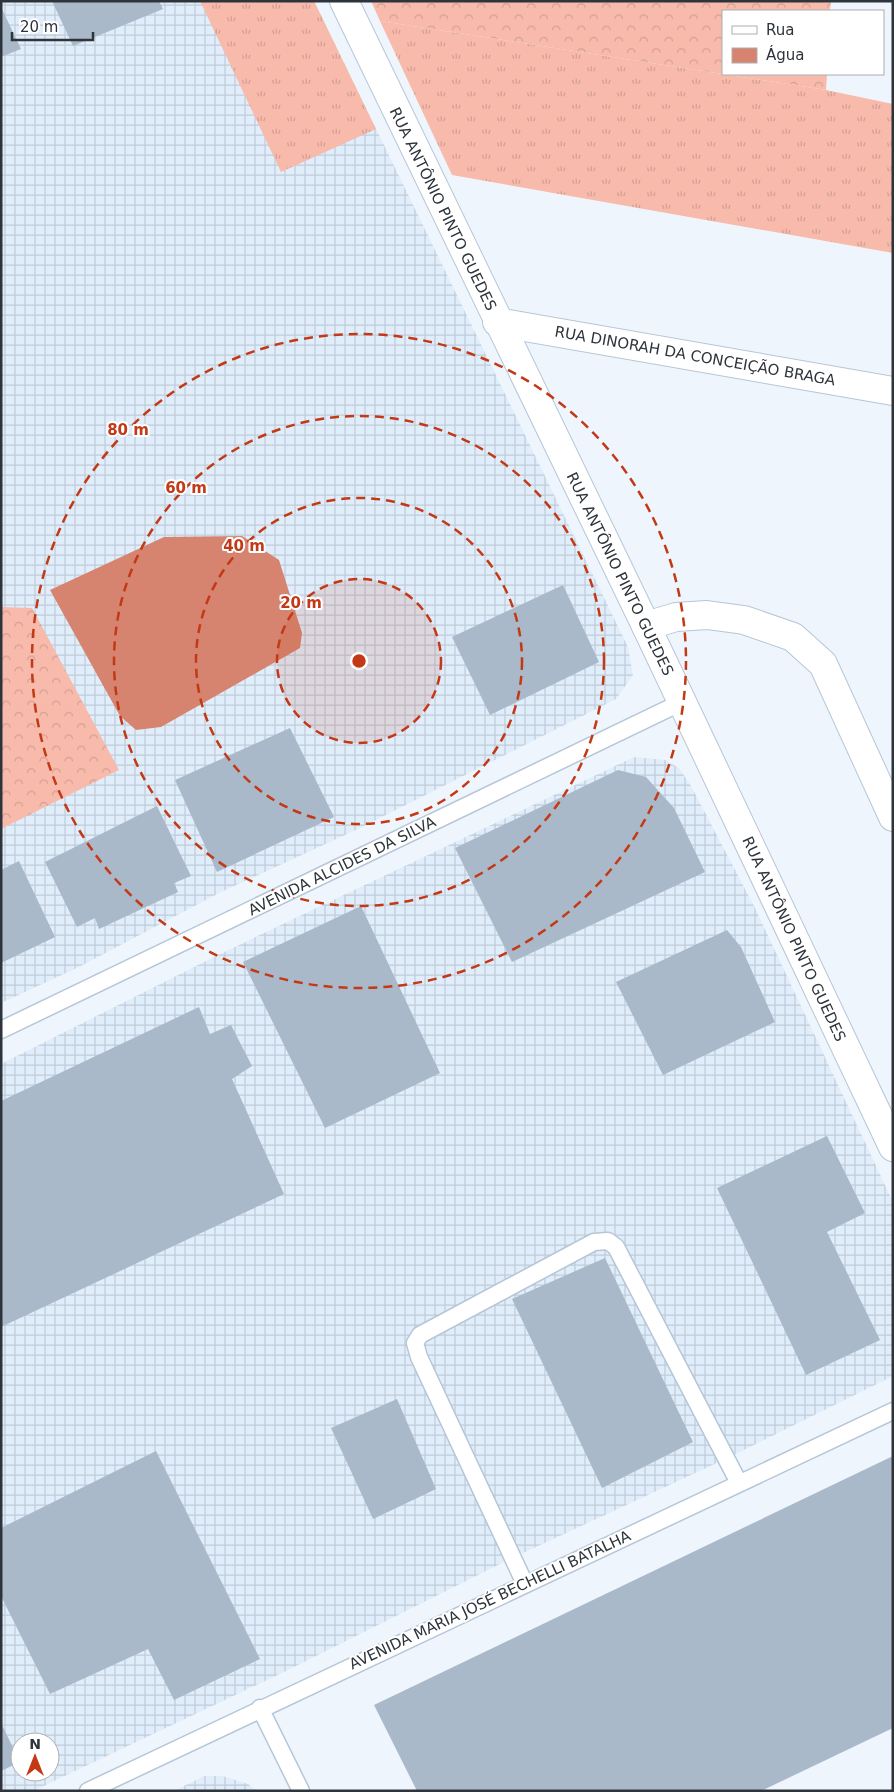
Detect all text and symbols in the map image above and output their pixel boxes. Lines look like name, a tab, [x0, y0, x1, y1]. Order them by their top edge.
scale bar	[12, 10, 94, 42]
legend	[722, 10, 884, 75]
text: 20 m	[20, 18, 58, 36]
text: Rua	[766, 21, 794, 39]
text: Água	[766, 45, 804, 64]
street label: RUA ANTÔNIO PINTO GUEDES	[386, 104, 501, 314]
street label: RUA DINORAH DA CONCEIÇÃO BRAGA	[553, 321, 838, 390]
text: 80 m	[107, 421, 149, 439]
street label: RUA ANTÔNIO PINTO GUEDES	[563, 469, 678, 679]
text: 60 m	[165, 479, 207, 497]
text: 40 m	[223, 537, 265, 555]
text: 20 m	[280, 594, 322, 612]
centre of rings	[350, 652, 368, 670]
street label: AVENIDA ALCIDES DA SILVA	[245, 812, 439, 919]
street label: RUA ANTÔNIO PINTO GUEDES	[738, 833, 850, 1044]
street label: AVENIDA MARIA JOSÉ BECHELLI BATALHA	[346, 1525, 634, 1673]
north arrow	[10, 1732, 60, 1782]
text: N	[29, 1736, 41, 1752]

